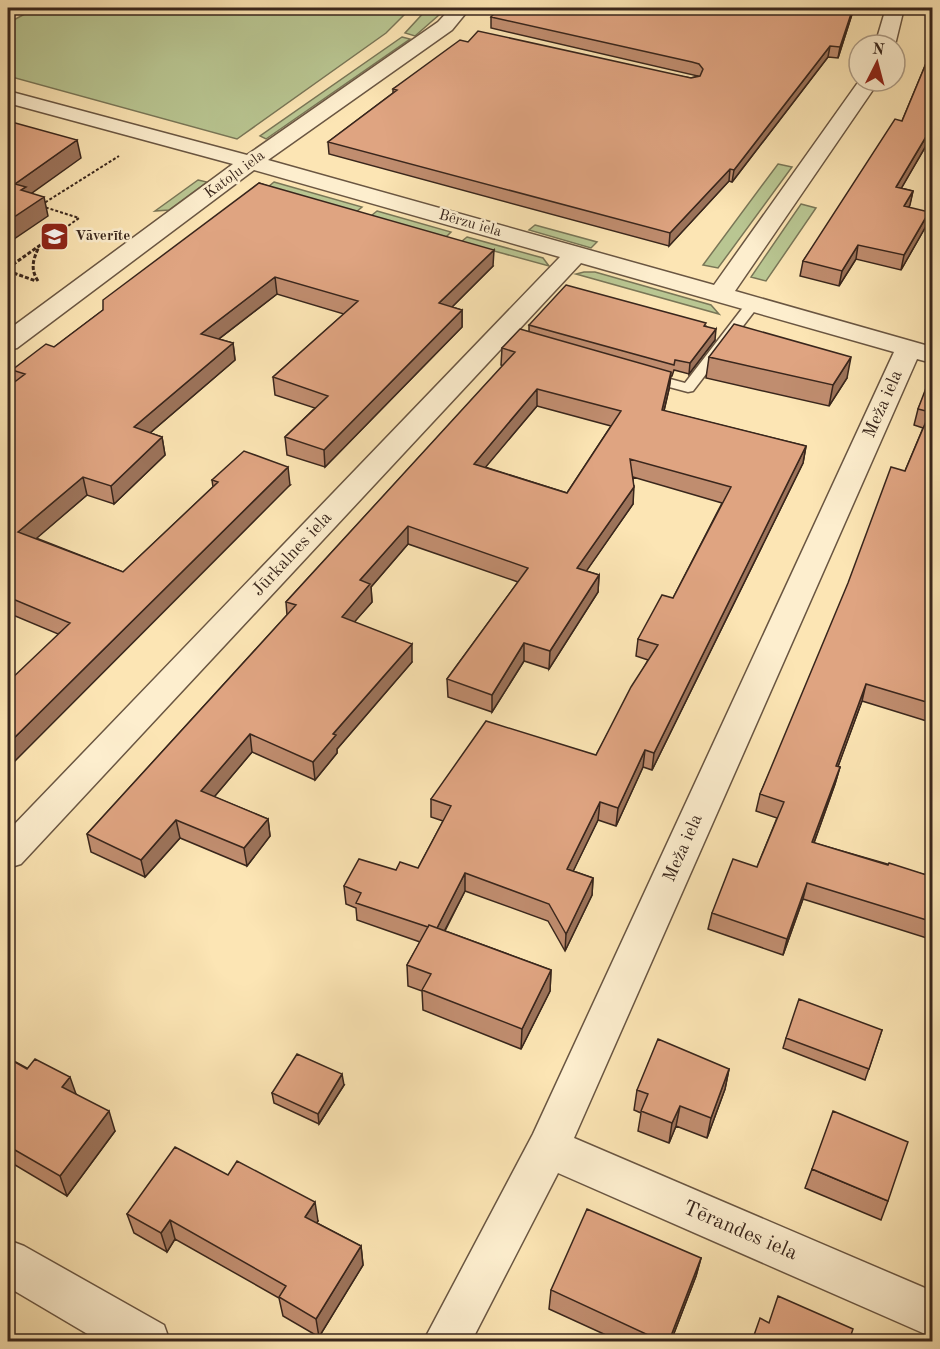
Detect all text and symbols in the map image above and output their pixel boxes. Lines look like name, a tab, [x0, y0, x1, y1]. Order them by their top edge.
north arrow	[847, 33, 907, 93]
text: N	[871, 41, 886, 59]
street label: Katoļu iela	[202, 148, 268, 202]
street label: Bērzu iela	[437, 208, 504, 240]
school or university icon: Vāverīte	[38, 220, 70, 252]
place label: Vāverīte	[75, 229, 130, 244]
street label: Meža iela	[860, 367, 906, 441]
street label: Jūrkalnes iela	[249, 508, 335, 599]
street label: Meža iela	[660, 811, 706, 885]
street label: Tērandes iela	[680, 1198, 800, 1264]

